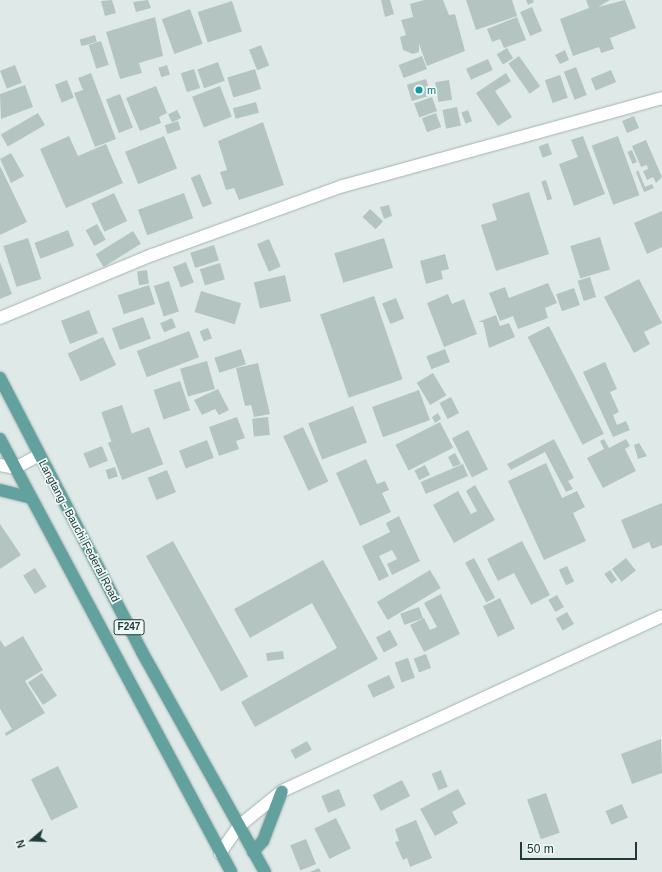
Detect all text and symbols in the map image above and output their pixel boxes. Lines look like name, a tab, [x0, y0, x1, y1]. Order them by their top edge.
place label: m	[427, 83, 436, 97]
marker: m	[414, 85, 424, 95]
street label: Langtang - Bauchi Federal Road	[36, 458, 122, 604]
road number: F247	[113, 619, 145, 635]
north arrow	[12, 820, 52, 860]
scale bar	[522, 834, 639, 860]
text: N	[14, 838, 28, 850]
text: 50 m	[527, 842, 554, 856]

